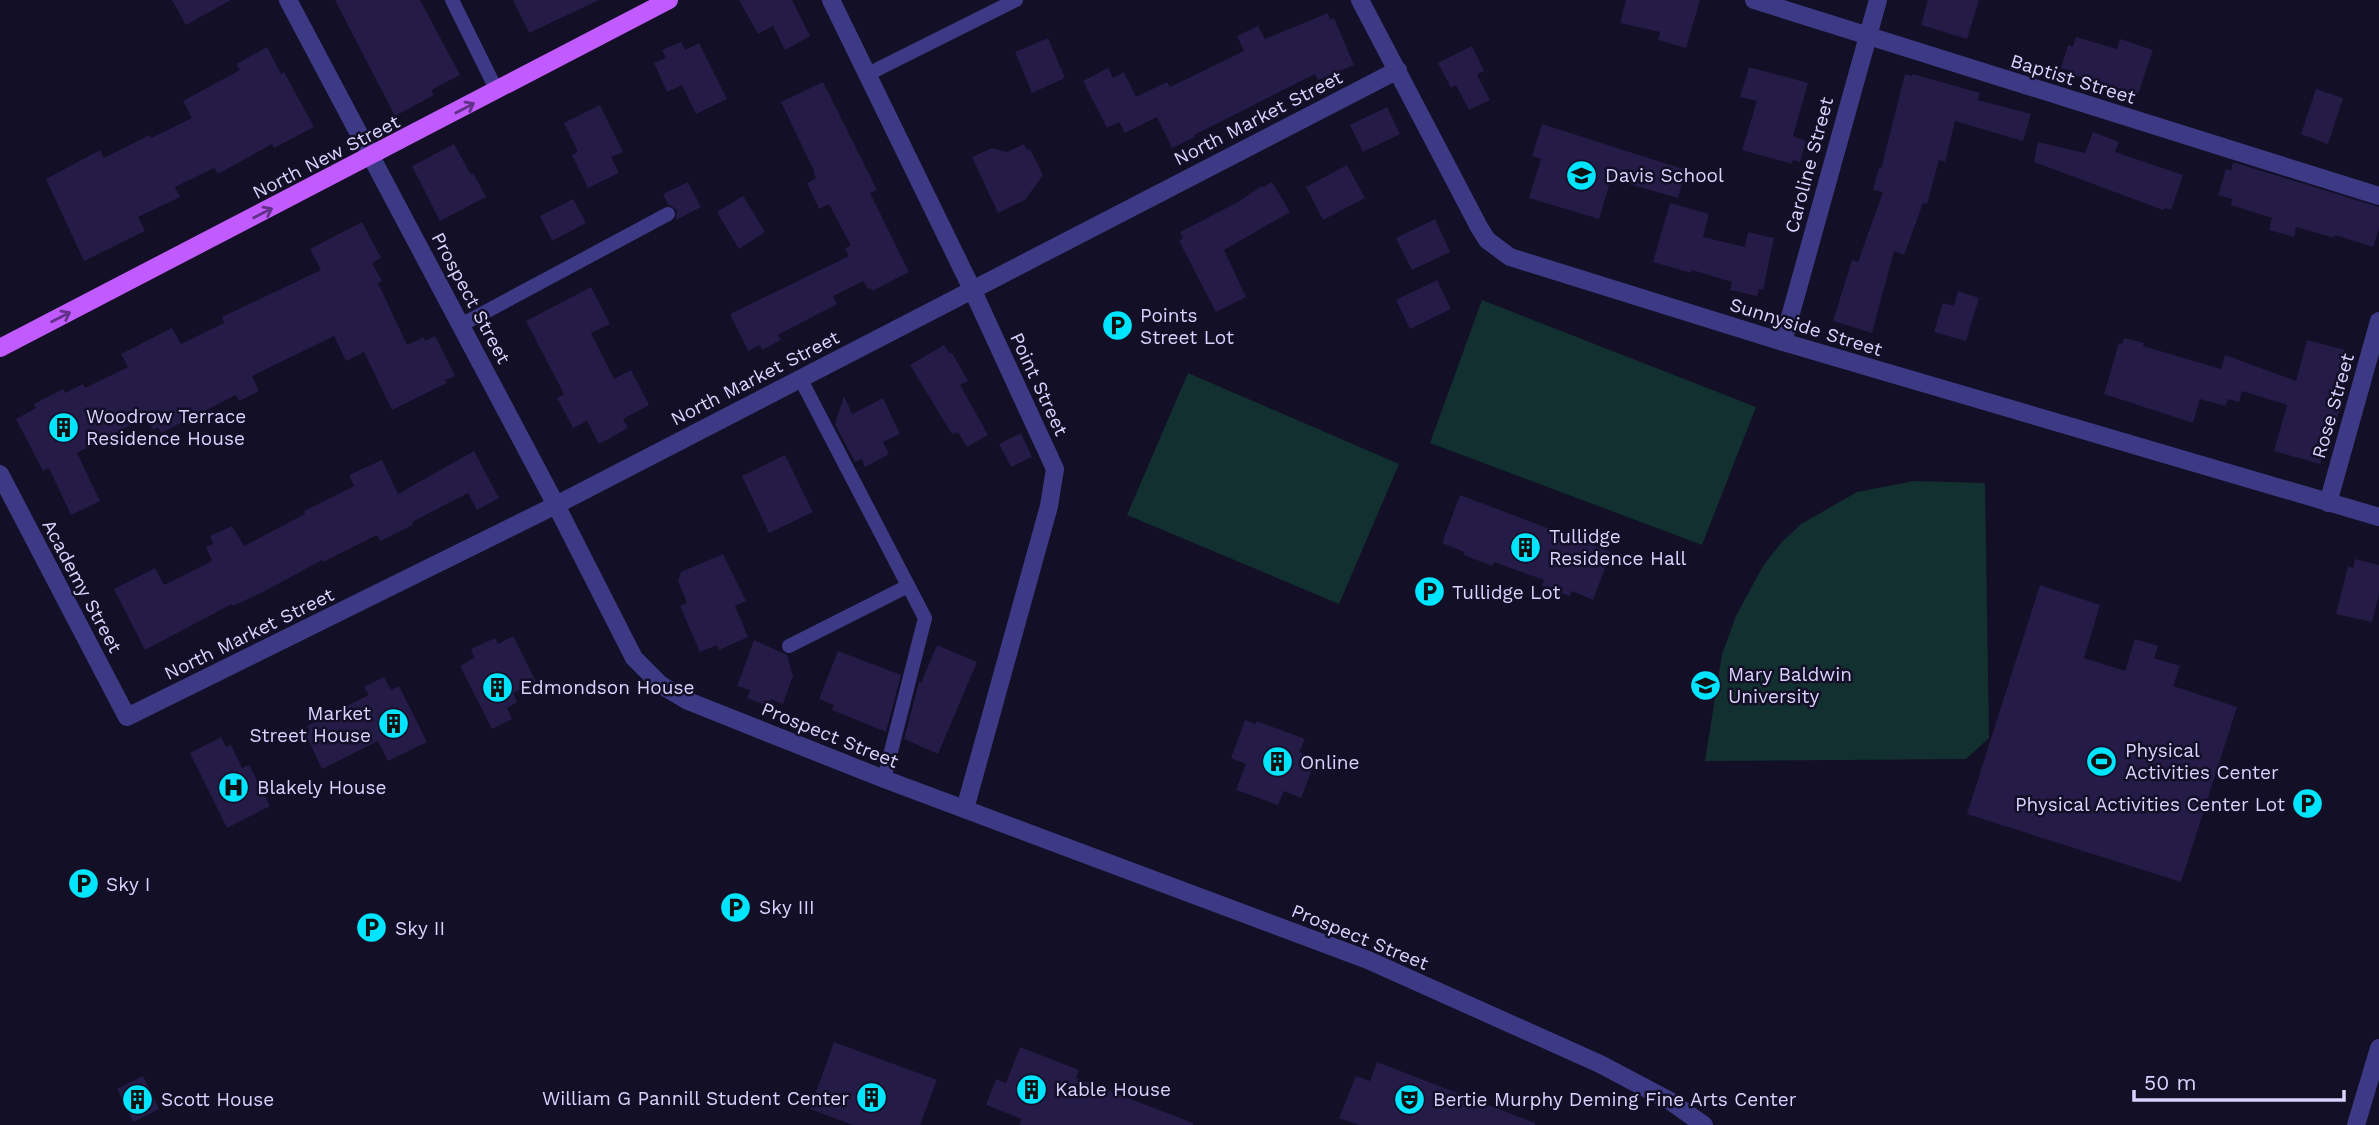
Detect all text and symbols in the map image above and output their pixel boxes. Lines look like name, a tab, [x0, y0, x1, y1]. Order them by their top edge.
street label: Baptist Street	[2008, 49, 2138, 109]
street label: North Market Street	[1170, 66, 1346, 170]
street label: Caroline Street	[1780, 94, 1838, 236]
one-way arrow	[454, 101, 475, 114]
street label: North New Street	[248, 110, 404, 204]
school or university icon: Davis School	[1565, 158, 1599, 192]
place label: Davis School	[1605, 164, 1724, 187]
one-way arrow	[252, 205, 273, 219]
street label: Prospect Street	[427, 228, 515, 368]
street label: Sunnyside Street	[1727, 293, 1885, 361]
place label: Points Street Lot	[1140, 304, 1234, 349]
parking icon: Points Street Lot	[1100, 309, 1134, 343]
one-way arrow	[50, 310, 71, 323]
street label: North Market Street	[667, 326, 843, 430]
street label: Point Street	[1005, 329, 1073, 439]
street label: Rose Street	[2307, 351, 2359, 461]
place label: Woodrow Terrace Residence House	[86, 405, 246, 450]
building icon: Woodrow Terrace Residence House	[46, 410, 80, 444]
street label: Academy Street	[37, 515, 127, 657]
place label: Tullidge Residence Hall	[1549, 525, 1686, 570]
building icon: Tullidge Residence Hall	[1509, 530, 1543, 564]
parking icon: Tullidge Lot	[1412, 575, 1446, 609]
place label: Tullidge Lot	[1452, 581, 1560, 604]
street label: North Market Street	[160, 583, 338, 685]
place label: Mary Baldwin University	[1728, 663, 1852, 708]
school or university icon: Mary Baldwin University	[1688, 668, 1722, 702]
building icon: Edmondson House	[480, 670, 514, 704]
place label: Edmondson House	[520, 676, 694, 699]
street label: Prospect Street	[758, 697, 902, 773]
place label: Market Street House	[249, 702, 371, 747]
building icon: Market Street House	[377, 707, 411, 741]
place label: Physical Activities Center	[2125, 739, 2279, 784]
sports icon: Physical Activities Center	[2085, 744, 2119, 778]
building icon: Online	[1260, 745, 1294, 779]
place label: Online	[1300, 751, 1359, 774]
hospital icon: Blakely House	[217, 770, 251, 804]
place label: Blakely House	[257, 776, 386, 799]
parking icon: Physical Activities Center Lot	[2291, 787, 2325, 821]
place label: Physical Activities Center Lot	[2015, 793, 2285, 816]
parking icon: Sky I	[66, 867, 100, 901]
place label: Sky I	[106, 873, 150, 896]
parking icon: Sky III	[719, 890, 753, 924]
place label: Sky III	[759, 896, 815, 919]
street label: Prospect Street	[1288, 899, 1432, 975]
parking icon: Sky II	[355, 911, 389, 945]
place label: Sky II	[395, 917, 445, 940]
scale bar	[2134, 1058, 2344, 1102]
text: 50 m	[2144, 1070, 2196, 1095]
building icon: Kable House	[1015, 1072, 1049, 1106]
place label: Kable House	[1055, 1078, 1171, 1101]
building icon: William G Pannill Student Center	[855, 1081, 889, 1115]
building icon: Scott House	[121, 1082, 155, 1116]
theatre icon: Bertie Murphy Deming Fine Arts Center	[1393, 1082, 1427, 1116]
place label: William G Pannill Student Center	[542, 1087, 849, 1110]
place label: Scott House	[161, 1088, 274, 1111]
place label: Bertie Murphy Deming Fine Arts Center	[1433, 1088, 1797, 1111]

